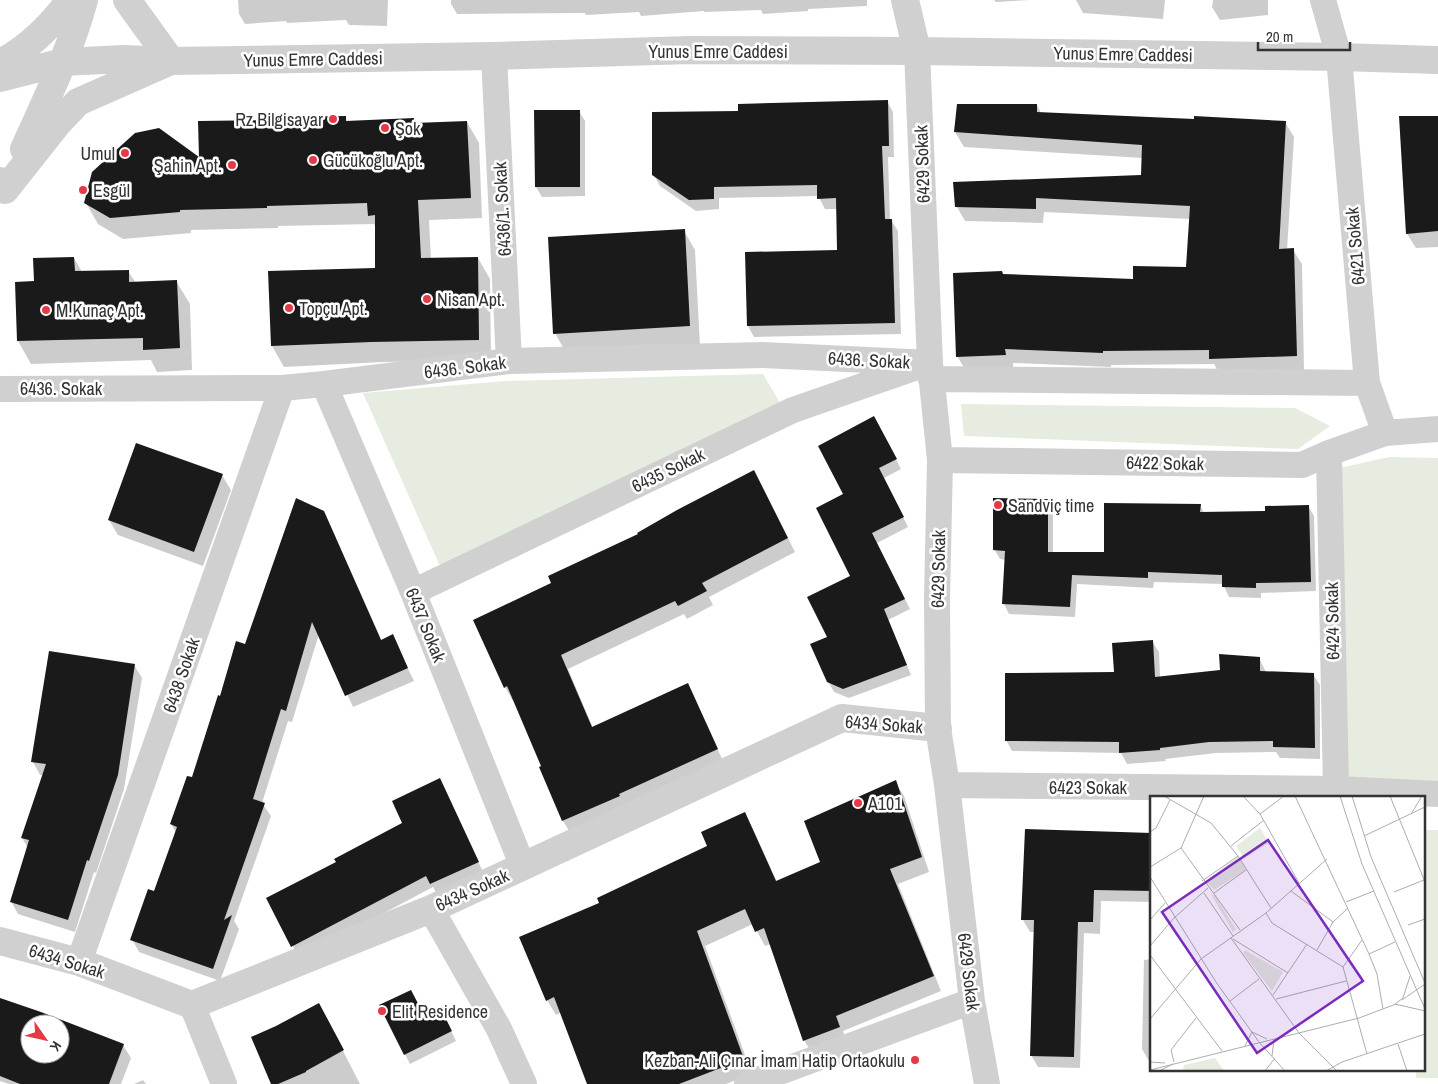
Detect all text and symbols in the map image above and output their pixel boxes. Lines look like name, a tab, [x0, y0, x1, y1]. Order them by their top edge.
scale bar	[1258, 20, 1350, 52]
text: 20 m	[1266, 26, 1293, 47]
street label: Yunus Emre Caddesi	[648, 39, 788, 64]
street label: Yunus Emre Caddesi	[1053, 40, 1193, 68]
street label: Yunus Emre Caddesi	[243, 45, 383, 73]
place label: Rz Bilgisayar	[235, 107, 323, 132]
marker: Rz Bilgisayar	[327, 113, 339, 125]
place label: Şok	[395, 116, 421, 141]
marker: Şok	[379, 122, 391, 134]
street label: 6429 Sokak	[908, 124, 936, 203]
place label: Umul	[81, 141, 115, 166]
marker: Umul	[119, 147, 131, 159]
place label: Gücükoğlu Apt.	[323, 148, 423, 173]
place label: Şahin Apt.	[154, 153, 222, 178]
marker: Gücükoğlu Apt.	[307, 154, 319, 166]
marker: Şahin Apt.	[226, 159, 238, 171]
street label: 6436/1. Sokak	[487, 161, 517, 257]
place label: Esgül	[93, 178, 130, 203]
marker: Esgül	[77, 184, 89, 196]
street label: 6421 Sokak	[1339, 205, 1371, 286]
place label: Nisan Apt.	[437, 287, 505, 312]
marker: Nisan Apt.	[421, 293, 433, 305]
place label: Topçu Apt.	[299, 296, 368, 321]
place label: M.Kunaç Apt.	[56, 298, 144, 323]
marker: Topçu Apt.	[283, 302, 295, 314]
marker: M.Kunaç Apt.	[40, 304, 52, 316]
street label: 6436. Sokak	[827, 345, 911, 375]
street label: 6436. Sokak	[423, 350, 508, 384]
street label: 6436. Sokak	[20, 376, 103, 401]
street label: 6435 Sokak	[627, 441, 709, 498]
street label: 6422 Sokak	[1126, 450, 1205, 476]
place label: Sandviç time	[1008, 493, 1094, 518]
marker: Sandviç time	[992, 499, 1004, 511]
street label: 6429 Sokak	[925, 529, 951, 608]
street label: 6424 Sokak	[1319, 581, 1345, 660]
street label: 6437 Sokak	[400, 584, 452, 666]
street label: 6438 Sokak	[156, 633, 206, 716]
street label: 6434 Sokak	[844, 709, 924, 739]
street label: 6423 Sokak	[1049, 775, 1128, 800]
place label: A101	[867, 791, 903, 816]
inset map	[1150, 796, 1426, 1072]
marker: A101	[852, 797, 864, 809]
street label: 6434 Sokak	[431, 862, 513, 917]
street label: 6429 Sokak	[952, 932, 986, 1013]
street label: 6434 Sokak	[26, 938, 109, 985]
place label: Elit Residence	[392, 999, 488, 1024]
marker: Elit Residence	[376, 1005, 388, 1017]
north arrow	[20, 1014, 70, 1064]
text: K	[46, 1038, 66, 1055]
place label: Kezban-Ali Çınar İmam Hatip Ortaokulu	[644, 1048, 905, 1073]
marker: Kezban-Ali Çınar İmam Hatip Ortaokulu	[909, 1054, 921, 1066]

